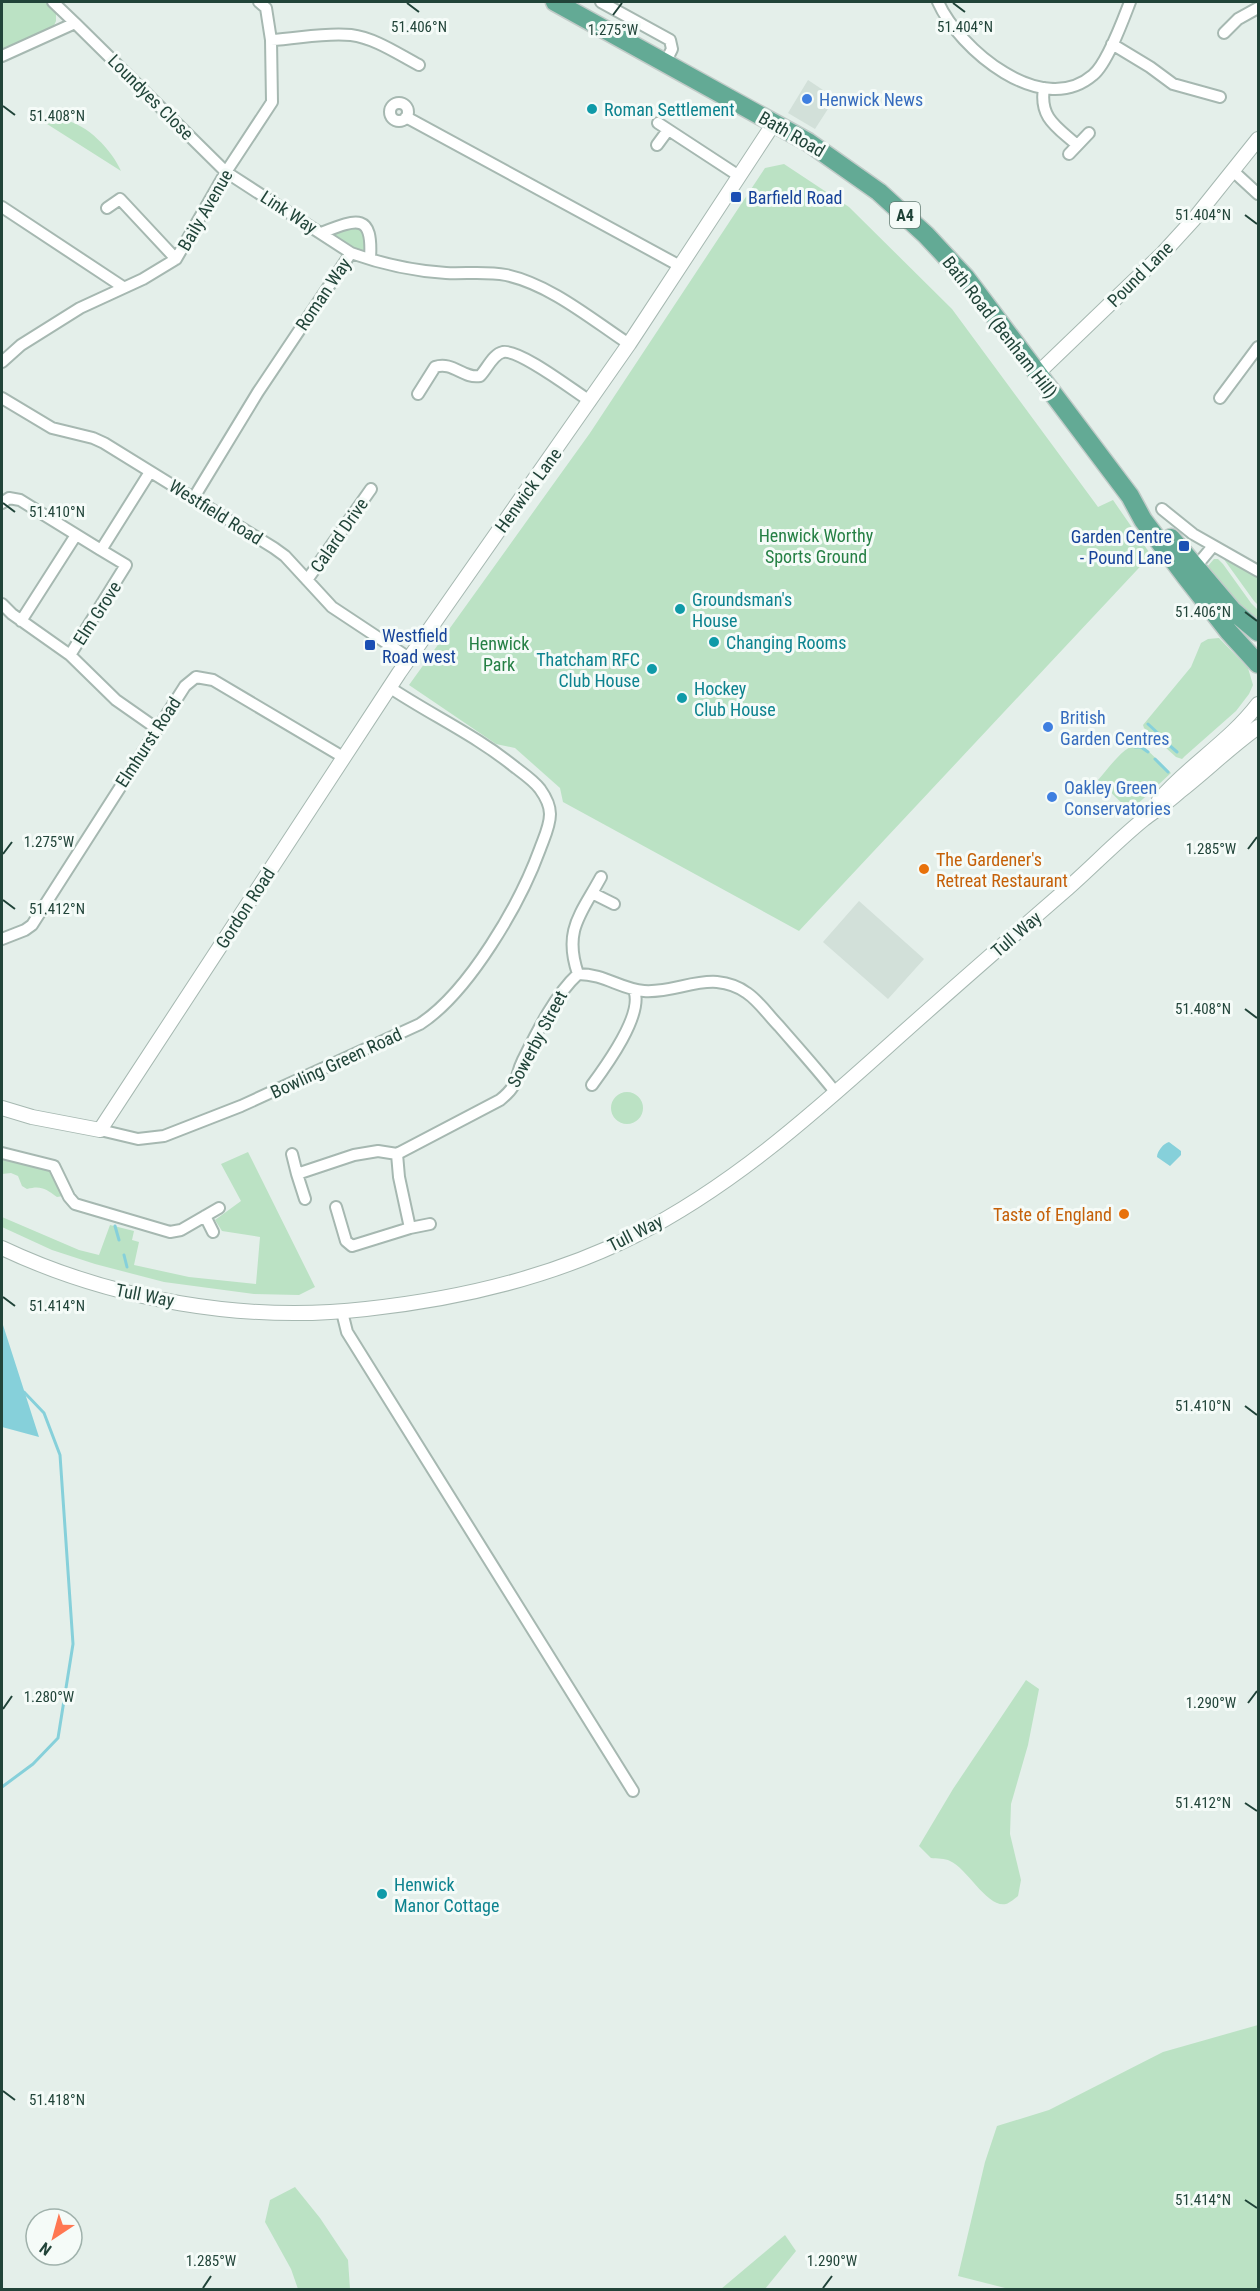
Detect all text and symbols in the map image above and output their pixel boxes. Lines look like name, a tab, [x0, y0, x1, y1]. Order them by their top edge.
text: 51.406°N	[391, 18, 447, 36]
text: 51.404°N	[937, 18, 993, 36]
text: 1.275°W	[588, 21, 639, 39]
street label: Loundyes Close	[104, 50, 198, 144]
place label: Henwick News	[819, 89, 923, 110]
marker: Henwick News	[800, 92, 814, 106]
place label: Roman Settlement	[604, 99, 735, 120]
marker: Roman Settlement	[585, 102, 599, 116]
text: 51.408°N	[29, 107, 85, 125]
street label: Bath Road	[755, 107, 829, 161]
street label: Baily Avenue	[173, 166, 237, 254]
street label: Link Way	[257, 186, 322, 238]
place label: Barfield Road	[748, 187, 843, 208]
marker: Barfield Road	[729, 190, 743, 204]
road number: A4	[890, 202, 920, 228]
text: 51.404°N	[1175, 206, 1231, 224]
street label: Pound Lane	[1103, 237, 1177, 311]
street label: Bath Road (Benham Hill)	[937, 252, 1062, 403]
street label: Roman Way	[291, 253, 355, 334]
street label: Henwick Lane	[490, 444, 566, 536]
street label: Westfield Road	[165, 475, 267, 549]
street label: Calard Drive	[306, 494, 372, 576]
text: 51.410°N	[29, 503, 85, 521]
park label: Henwick Worthy Sports Ground	[759, 525, 874, 567]
place label: Garden Centre - Pound Lane	[1071, 526, 1172, 568]
marker: Garden Centre - Pound Lane	[1177, 539, 1191, 553]
street label: Elm Grove	[69, 577, 125, 649]
place label: Groundsman's House	[692, 589, 792, 631]
marker: Groundsman's House	[673, 602, 687, 616]
text: 51.406°N	[1175, 603, 1231, 621]
place label: Westfield Road west	[382, 625, 456, 667]
place label: Changing Rooms	[726, 632, 846, 653]
park label: Henwick Park	[469, 633, 529, 675]
marker: Changing Rooms	[707, 635, 721, 649]
marker: Westfield Road west	[363, 638, 377, 652]
place label: Thatcham RFC Club House	[536, 649, 640, 691]
marker: Thatcham RFC Club House	[645, 662, 659, 676]
place label: Hockey Club House	[694, 678, 776, 720]
marker: Hockey Club House	[675, 691, 689, 705]
street label: Elmhurst Road	[111, 693, 185, 791]
place label: British Garden Centres	[1060, 707, 1169, 749]
marker: British Garden Centres	[1041, 720, 1055, 734]
place label: Oakley Green Conservatories	[1064, 777, 1171, 819]
marker: Oakley Green Conservatories	[1045, 790, 1059, 804]
text: 1.275°W	[24, 833, 75, 851]
text: 1.285°W	[1186, 840, 1237, 858]
place label: The Gardener's Retreat Restaurant	[936, 849, 1068, 891]
marker: The Gardener's Retreat Restaurant	[917, 862, 931, 876]
street label: Gordon Road	[211, 864, 279, 952]
text: 51.412°N	[29, 900, 85, 918]
street label: Tull Way	[987, 906, 1046, 961]
street label: Sowerby Street	[503, 987, 571, 1091]
text: 51.408°N	[1175, 1000, 1231, 1018]
street label: Bowling Green Road	[267, 1023, 405, 1103]
place label: Taste of England	[993, 1204, 1112, 1225]
marker: Taste of England	[1117, 1207, 1131, 1221]
street label: Tull Way	[604, 1210, 667, 1256]
street label: Tull Way	[114, 1279, 176, 1311]
text: 51.414°N	[29, 1297, 85, 1315]
text: 51.410°N	[1175, 1397, 1231, 1415]
text: 1.280°W	[24, 1688, 75, 1706]
text: 1.290°W	[1186, 1694, 1237, 1712]
text: 51.412°N	[1175, 1794, 1231, 1812]
place label: Henwick Manor Cottage	[394, 1874, 499, 1916]
marker: Henwick Manor Cottage	[375, 1887, 389, 1901]
text: 51.418°N	[29, 2091, 85, 2109]
text: 51.414°N	[1175, 2191, 1231, 2209]
north arrow	[24, 2207, 84, 2267]
text: N	[36, 2238, 55, 2259]
text: 1.285°W	[186, 2252, 237, 2270]
text: 1.290°W	[807, 2252, 858, 2270]

